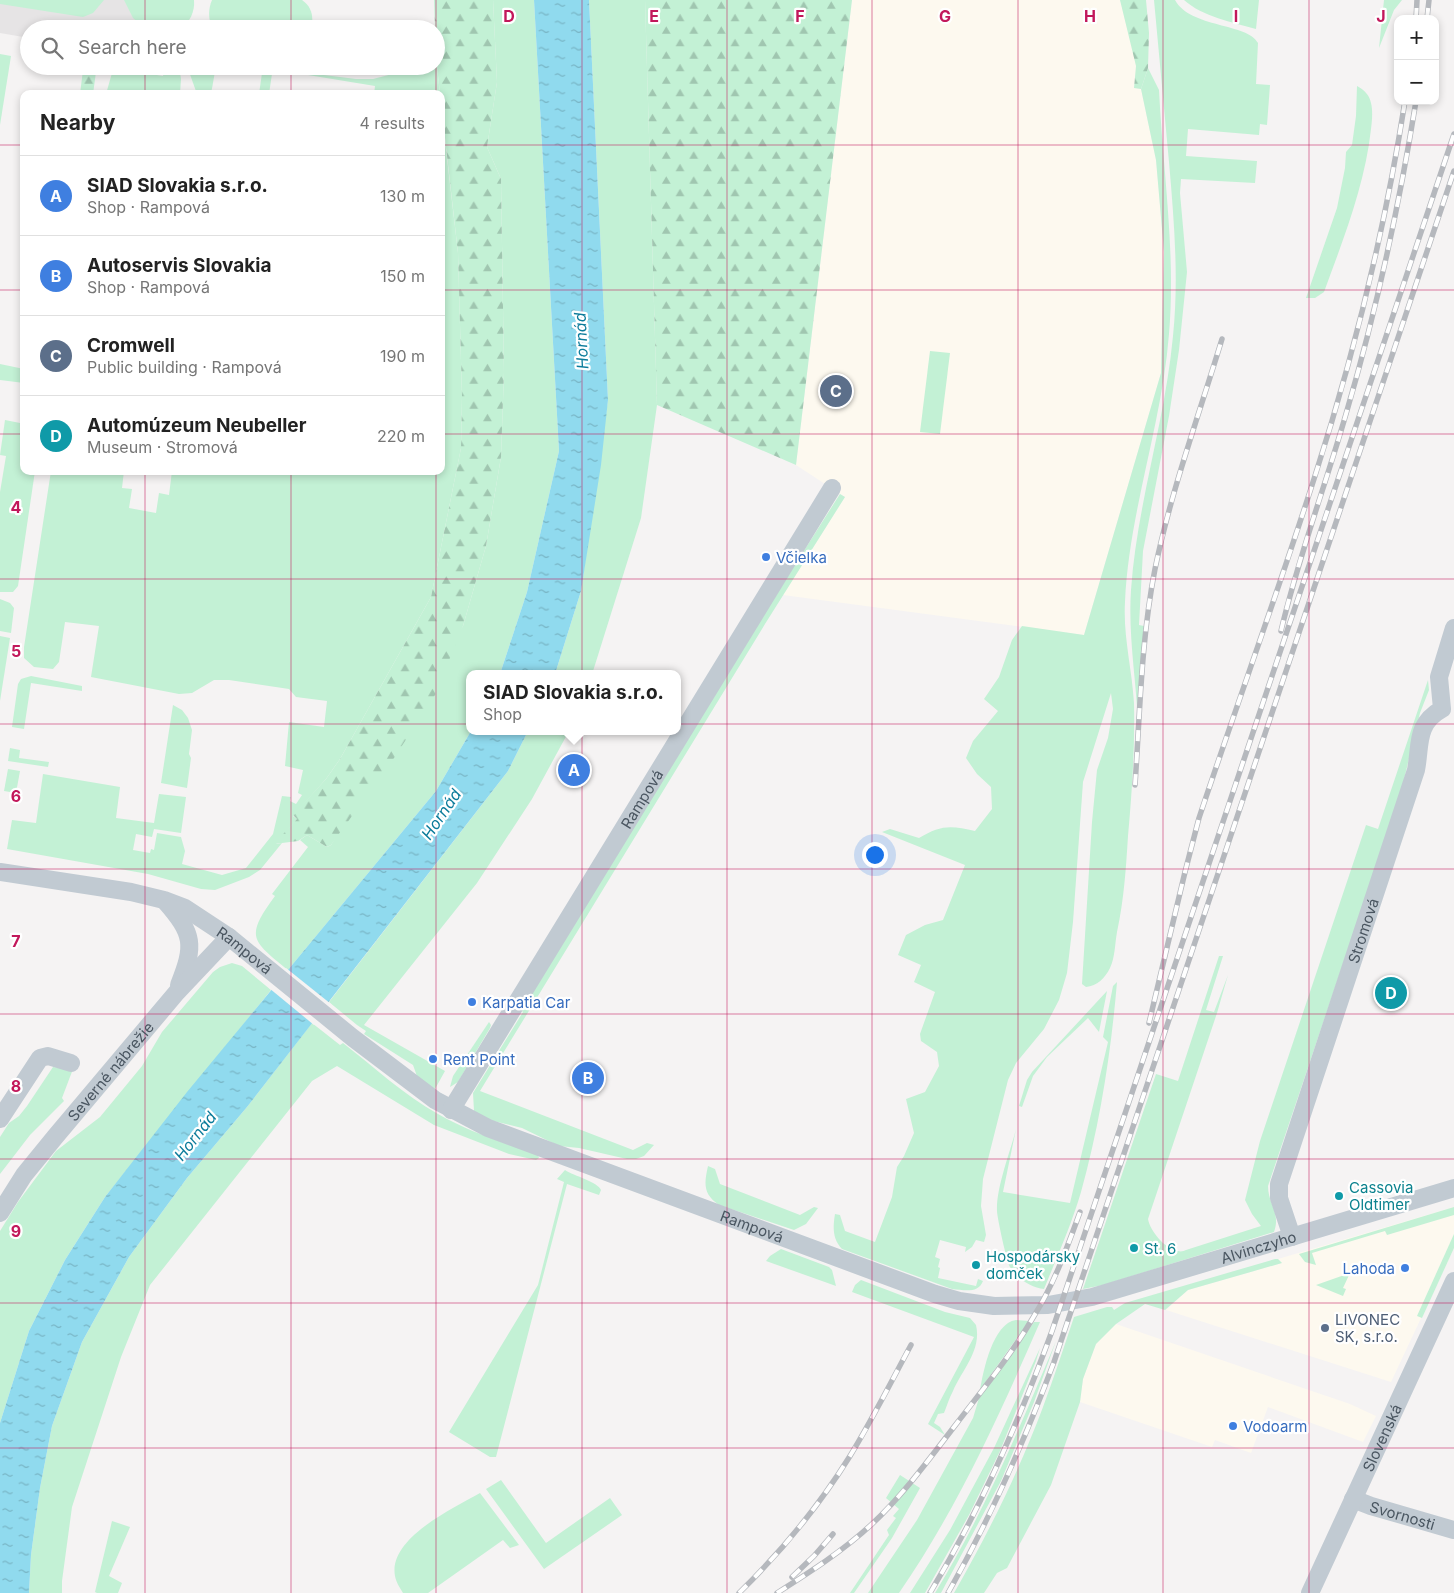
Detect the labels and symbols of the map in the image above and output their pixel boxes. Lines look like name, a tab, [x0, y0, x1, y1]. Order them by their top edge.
text: D	[503, 6, 515, 26]
text: E	[649, 6, 659, 26]
text: F	[795, 6, 805, 26]
text: G	[939, 6, 951, 26]
text: H	[1084, 6, 1096, 26]
text: I	[1234, 6, 1238, 26]
text: J	[1376, 6, 1386, 26]
water label: Hornád	[570, 312, 592, 370]
pin: C	[820, 372, 852, 410]
text: 4	[11, 497, 22, 517]
place label: Včielka	[776, 548, 827, 567]
marker: Včielka	[760, 551, 772, 563]
text: 5	[11, 641, 21, 661]
pin: A	[558, 751, 590, 789]
street label: Rampová	[616, 766, 667, 832]
water label: Hornád	[417, 785, 465, 843]
text: 6	[11, 786, 21, 806]
your location	[862, 842, 888, 868]
street label: Stromová	[1343, 896, 1382, 966]
street label: Rampová	[213, 922, 276, 978]
text: 7	[11, 931, 21, 951]
pin: D	[1375, 974, 1407, 1012]
place label: Karpatia Car	[482, 993, 571, 1012]
marker: Karpatia Car	[466, 996, 478, 1008]
street label: Severné nábrežie	[63, 1018, 158, 1125]
place label: Rent Point	[443, 1050, 515, 1069]
marker: Rent Point	[427, 1053, 439, 1065]
pin: B	[572, 1059, 604, 1097]
text: 8	[11, 1076, 21, 1096]
water label: Hornád	[170, 1107, 221, 1165]
place label: Cassovia Oldtimer	[1349, 1178, 1413, 1214]
marker: Cassovia Oldtimer	[1333, 1190, 1345, 1202]
street label: Rampová	[718, 1206, 786, 1246]
text: 9	[11, 1221, 21, 1241]
street label: Alvinczyho	[1218, 1227, 1299, 1267]
place label: St. 6	[1144, 1239, 1176, 1258]
marker: St. 6	[1128, 1242, 1140, 1254]
place label: Hospodársky domček	[986, 1247, 1081, 1283]
marker: Hospodársky domček	[970, 1259, 982, 1271]
place label: Lahoda	[1343, 1259, 1395, 1278]
marker: Lahoda	[1399, 1262, 1411, 1274]
place label: LIVONEC SK, s.r.o.	[1335, 1310, 1400, 1346]
marker: LIVONEC SK, s.r.o.	[1319, 1322, 1331, 1334]
street label: Slovenská	[1358, 1401, 1405, 1475]
place label: Vodoarm	[1243, 1417, 1307, 1436]
marker: Vodoarm	[1227, 1420, 1239, 1432]
street label: Svornosti	[1368, 1497, 1437, 1534]

